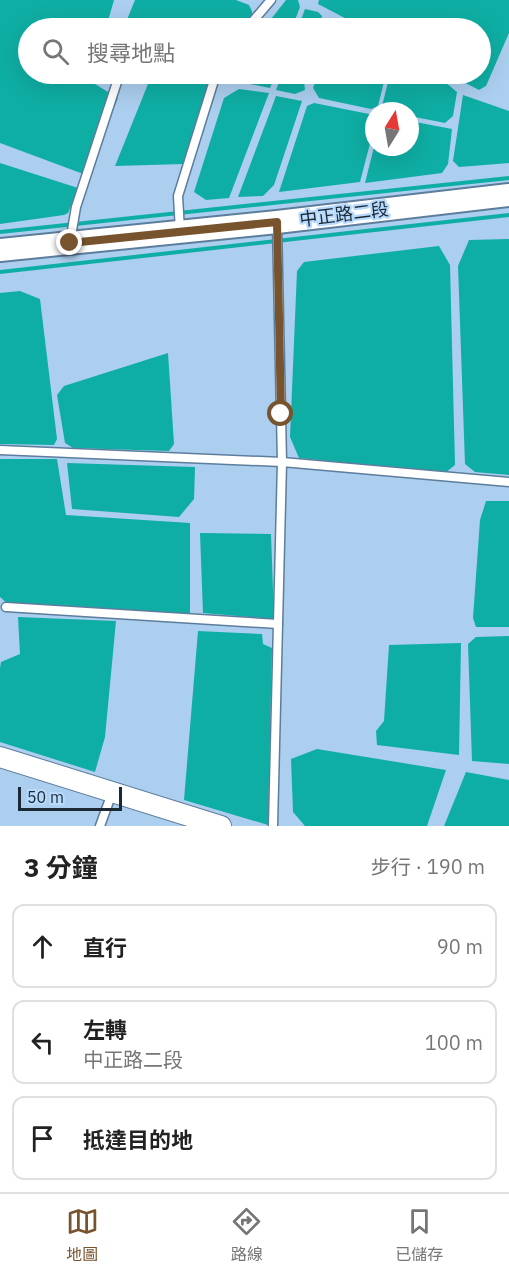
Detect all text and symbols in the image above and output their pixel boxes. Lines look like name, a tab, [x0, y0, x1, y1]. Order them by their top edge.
search box	[18, 18, 491, 84]
icon: search	[39, 35, 72, 68]
text: 搜尋地點	[87, 38, 175, 67]
north arrow	[365, 102, 419, 156]
street label: 中正路二段	[298, 197, 390, 231]
route end	[56, 229, 82, 255]
route start	[267, 400, 293, 426]
scale bar	[18, 784, 122, 812]
text: 50 m	[27, 787, 64, 807]
text: 3 分鐘	[24, 850, 98, 884]
text: 步行 · 190 m	[371, 853, 485, 880]
icon: ahead	[26, 930, 59, 963]
text: 直行	[83, 933, 127, 962]
text: 90 m	[437, 933, 483, 960]
text: 左轉	[83, 1015, 127, 1044]
icon: left	[26, 1026, 59, 1059]
text: 100 m	[425, 1029, 483, 1056]
text: 中正路二段	[83, 1046, 183, 1073]
icon: arrive	[26, 1122, 59, 1155]
text: 抵達目的地	[83, 1125, 193, 1154]
tab: 地圖	[66, 1205, 99, 1265]
tab: 路線	[230, 1205, 263, 1265]
tab: 已儲存	[395, 1205, 443, 1265]

